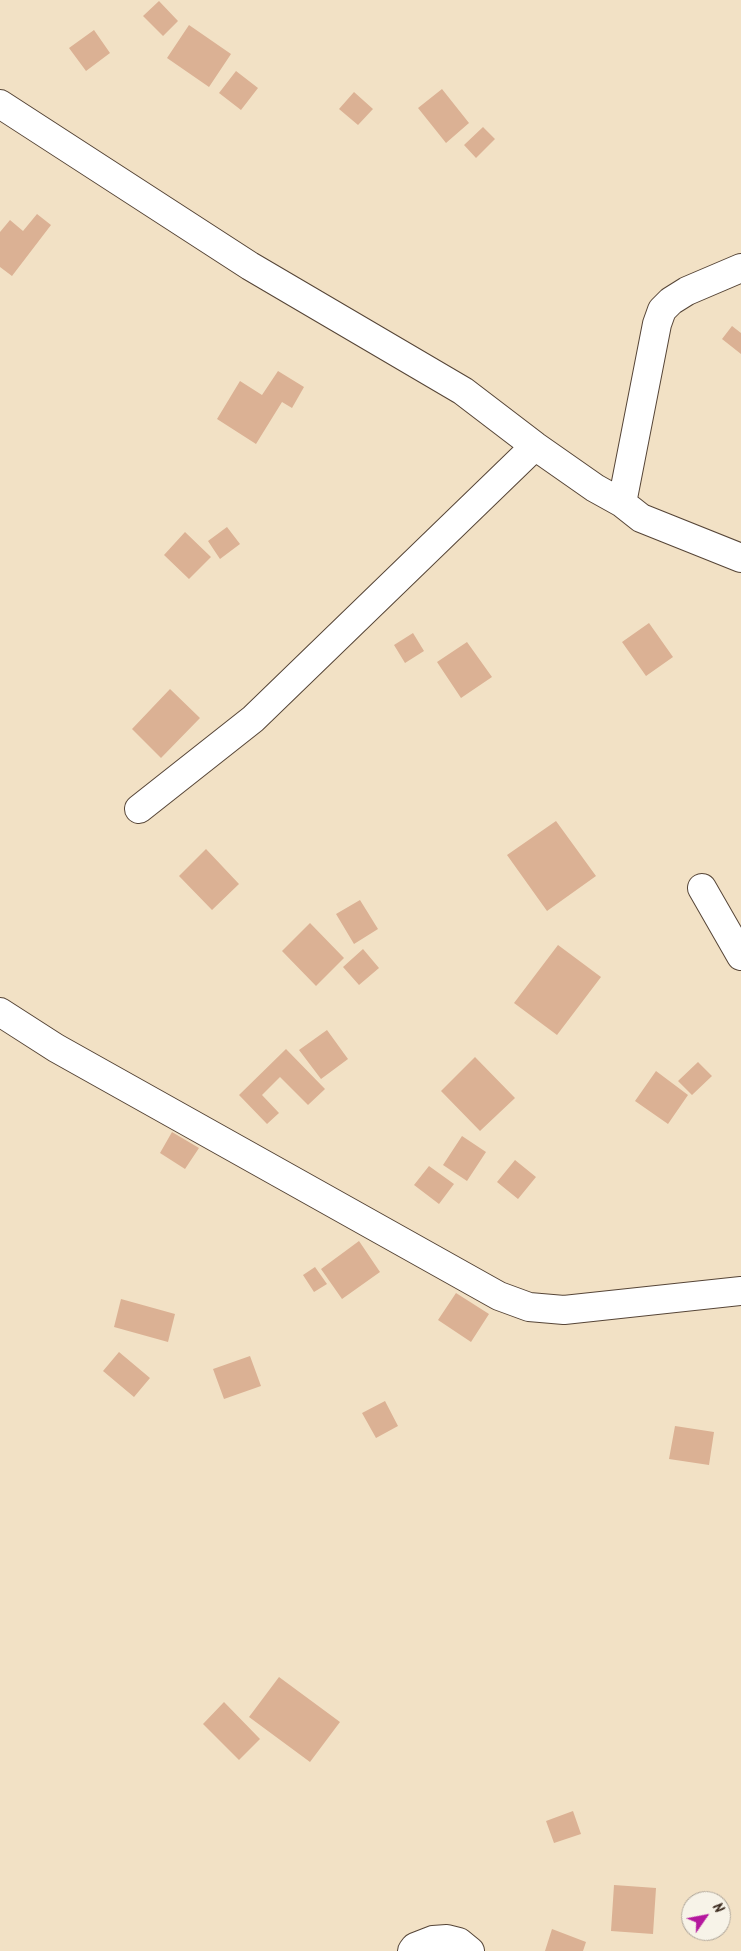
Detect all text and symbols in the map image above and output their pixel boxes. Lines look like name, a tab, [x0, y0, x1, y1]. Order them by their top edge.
north arrow	[681, 1891, 731, 1941]
text: N	[706, 1899, 729, 1918]

